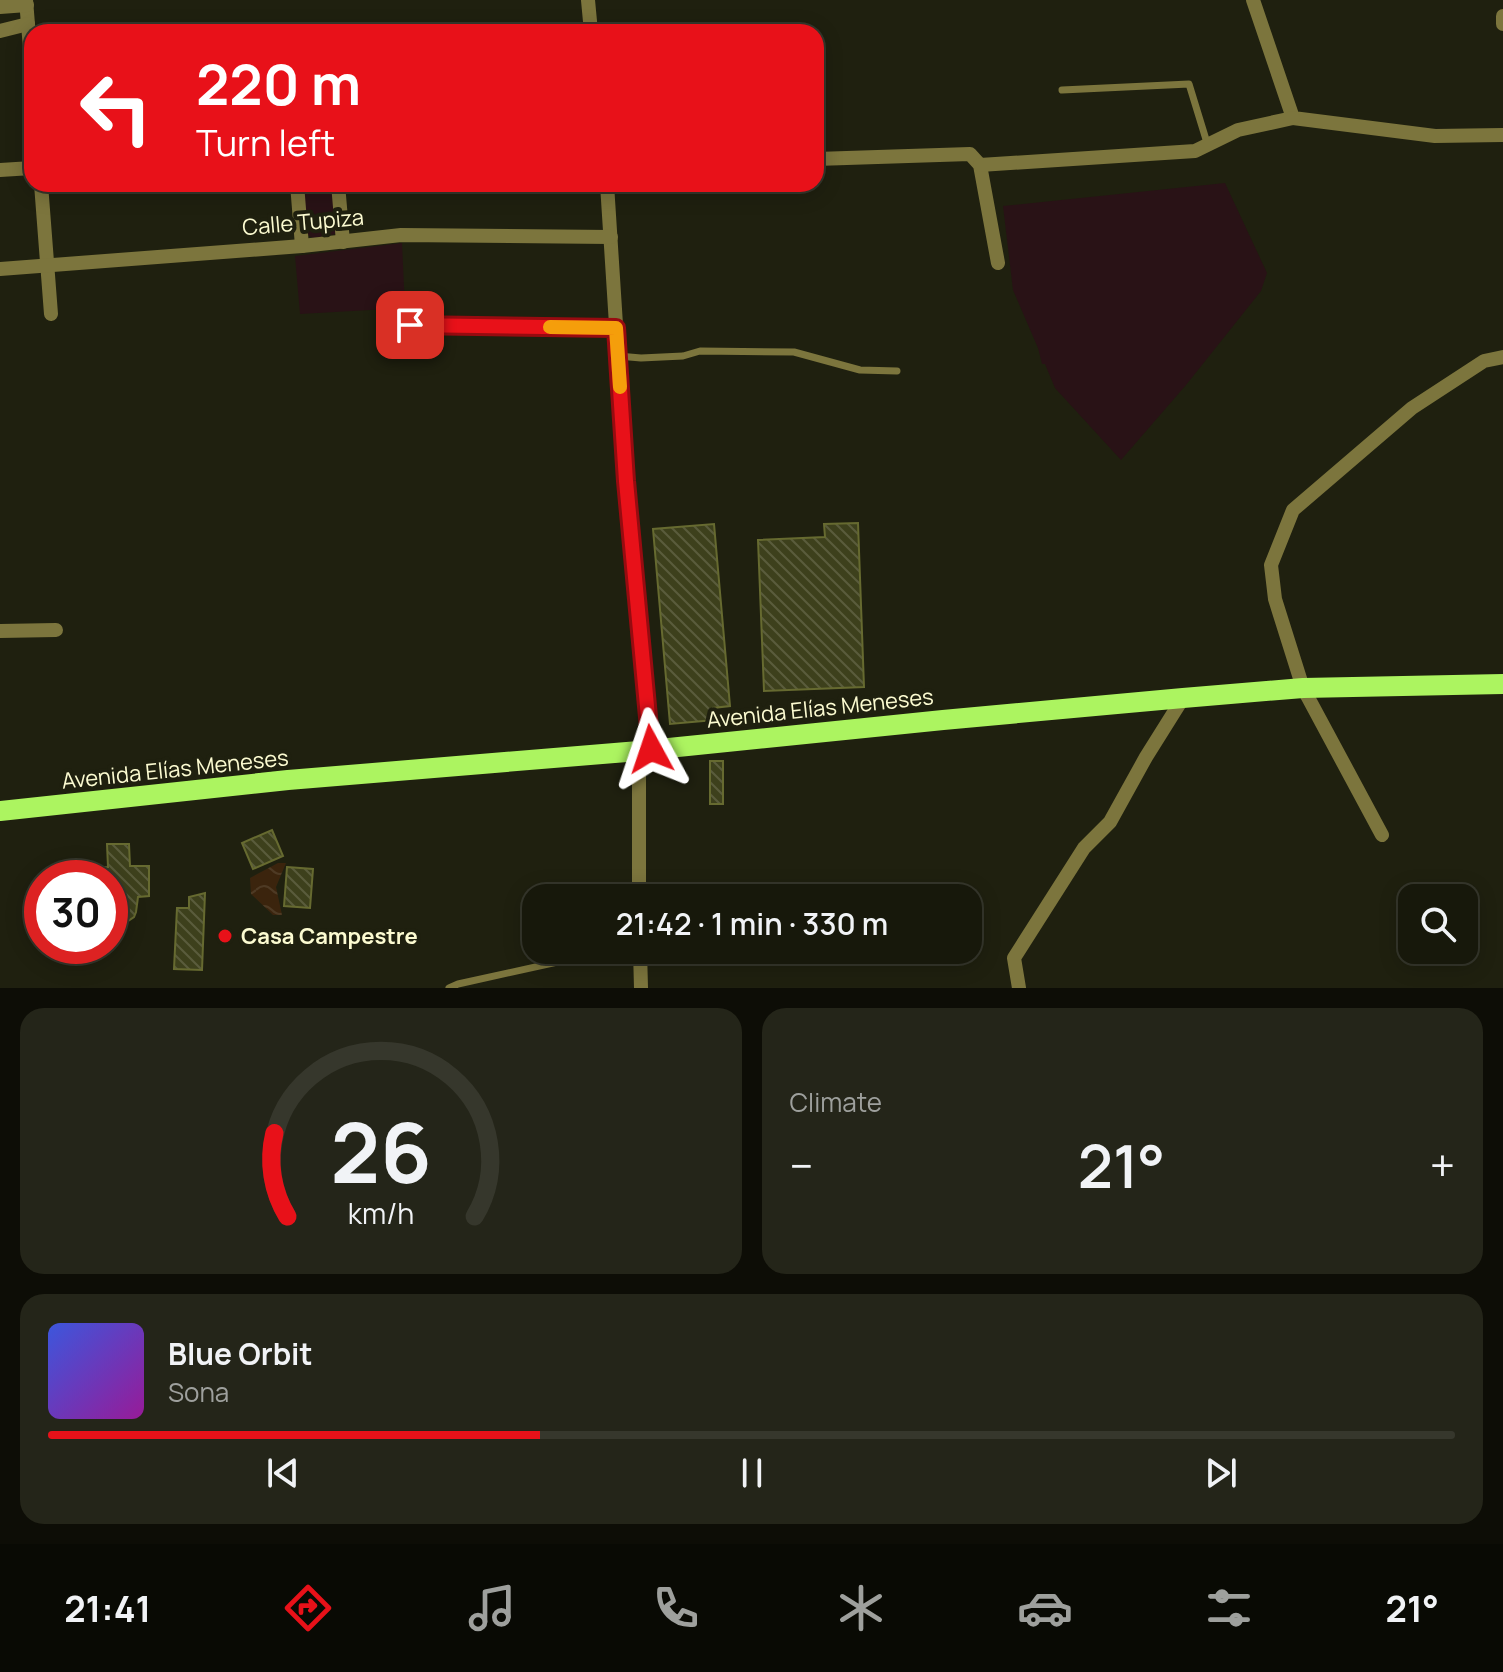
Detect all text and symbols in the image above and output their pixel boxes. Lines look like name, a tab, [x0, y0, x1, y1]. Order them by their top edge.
text: 220 m	[196, 45, 361, 122]
icon: left	[64, 56, 168, 160]
text: Turn left	[196, 118, 335, 167]
street label: Calle Tupiza	[241, 202, 365, 242]
pin	[376, 291, 444, 359]
icon: arrive	[388, 303, 432, 347]
street label: Avenida Elías Meneses	[705, 681, 935, 735]
position arrow	[609, 707, 693, 791]
street label: Avenida Elías Meneses	[60, 742, 290, 796]
speed limit sign: 30	[24, 860, 128, 964]
map controls	[1398, 884, 1478, 964]
button: search	[1398, 884, 1478, 964]
text: 21:42 · 1 min · 330 m	[616, 903, 888, 944]
place label: Casa Campestre	[241, 921, 418, 951]
marker: Casa Campestre	[216, 927, 234, 945]
text: Climate	[790, 1084, 882, 1120]
text: 26	[330, 1094, 431, 1208]
text: 21°	[1078, 1124, 1165, 1206]
text: −	[790, 1135, 813, 1195]
text: +	[1430, 1135, 1455, 1195]
text: km/h	[348, 1194, 414, 1233]
text: Blue Orbit	[168, 1333, 313, 1374]
text: Sona	[168, 1374, 229, 1410]
icon: previous	[261, 1451, 305, 1495]
icon: pause	[730, 1451, 774, 1495]
icon: next	[1199, 1451, 1243, 1495]
icon: directions	[280, 1580, 336, 1636]
icon: music	[464, 1580, 520, 1636]
icon: phone	[648, 1580, 704, 1636]
icon: climate	[833, 1580, 889, 1636]
icon: car	[1017, 1580, 1073, 1636]
icon: filters	[1201, 1580, 1257, 1636]
text: 21:41	[64, 1584, 151, 1633]
text: 21°	[1385, 1584, 1439, 1633]

